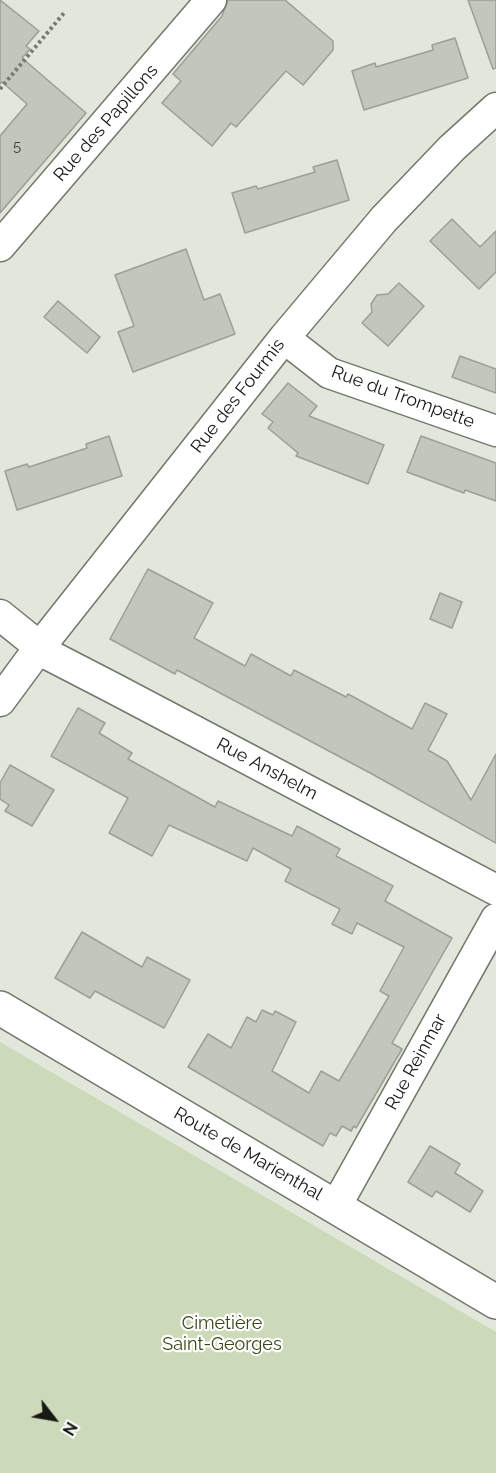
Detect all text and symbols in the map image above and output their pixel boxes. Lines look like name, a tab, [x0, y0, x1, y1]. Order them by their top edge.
street label: Rue des Papillons	[49, 60, 163, 186]
house number: 5	[13, 137, 21, 155]
street label: Rue des Fourmis	[187, 334, 289, 458]
street label: Rue du Trompette	[329, 361, 477, 433]
street label: Rue Anshelm	[213, 733, 321, 805]
street label: Rue Reinmar	[381, 1010, 451, 1114]
street label: Route de Marienthal	[170, 1103, 326, 1205]
park label: Cimetière Saint-Georges	[162, 1313, 282, 1356]
north arrow	[24, 1389, 84, 1449]
text: N	[59, 1418, 81, 1439]

